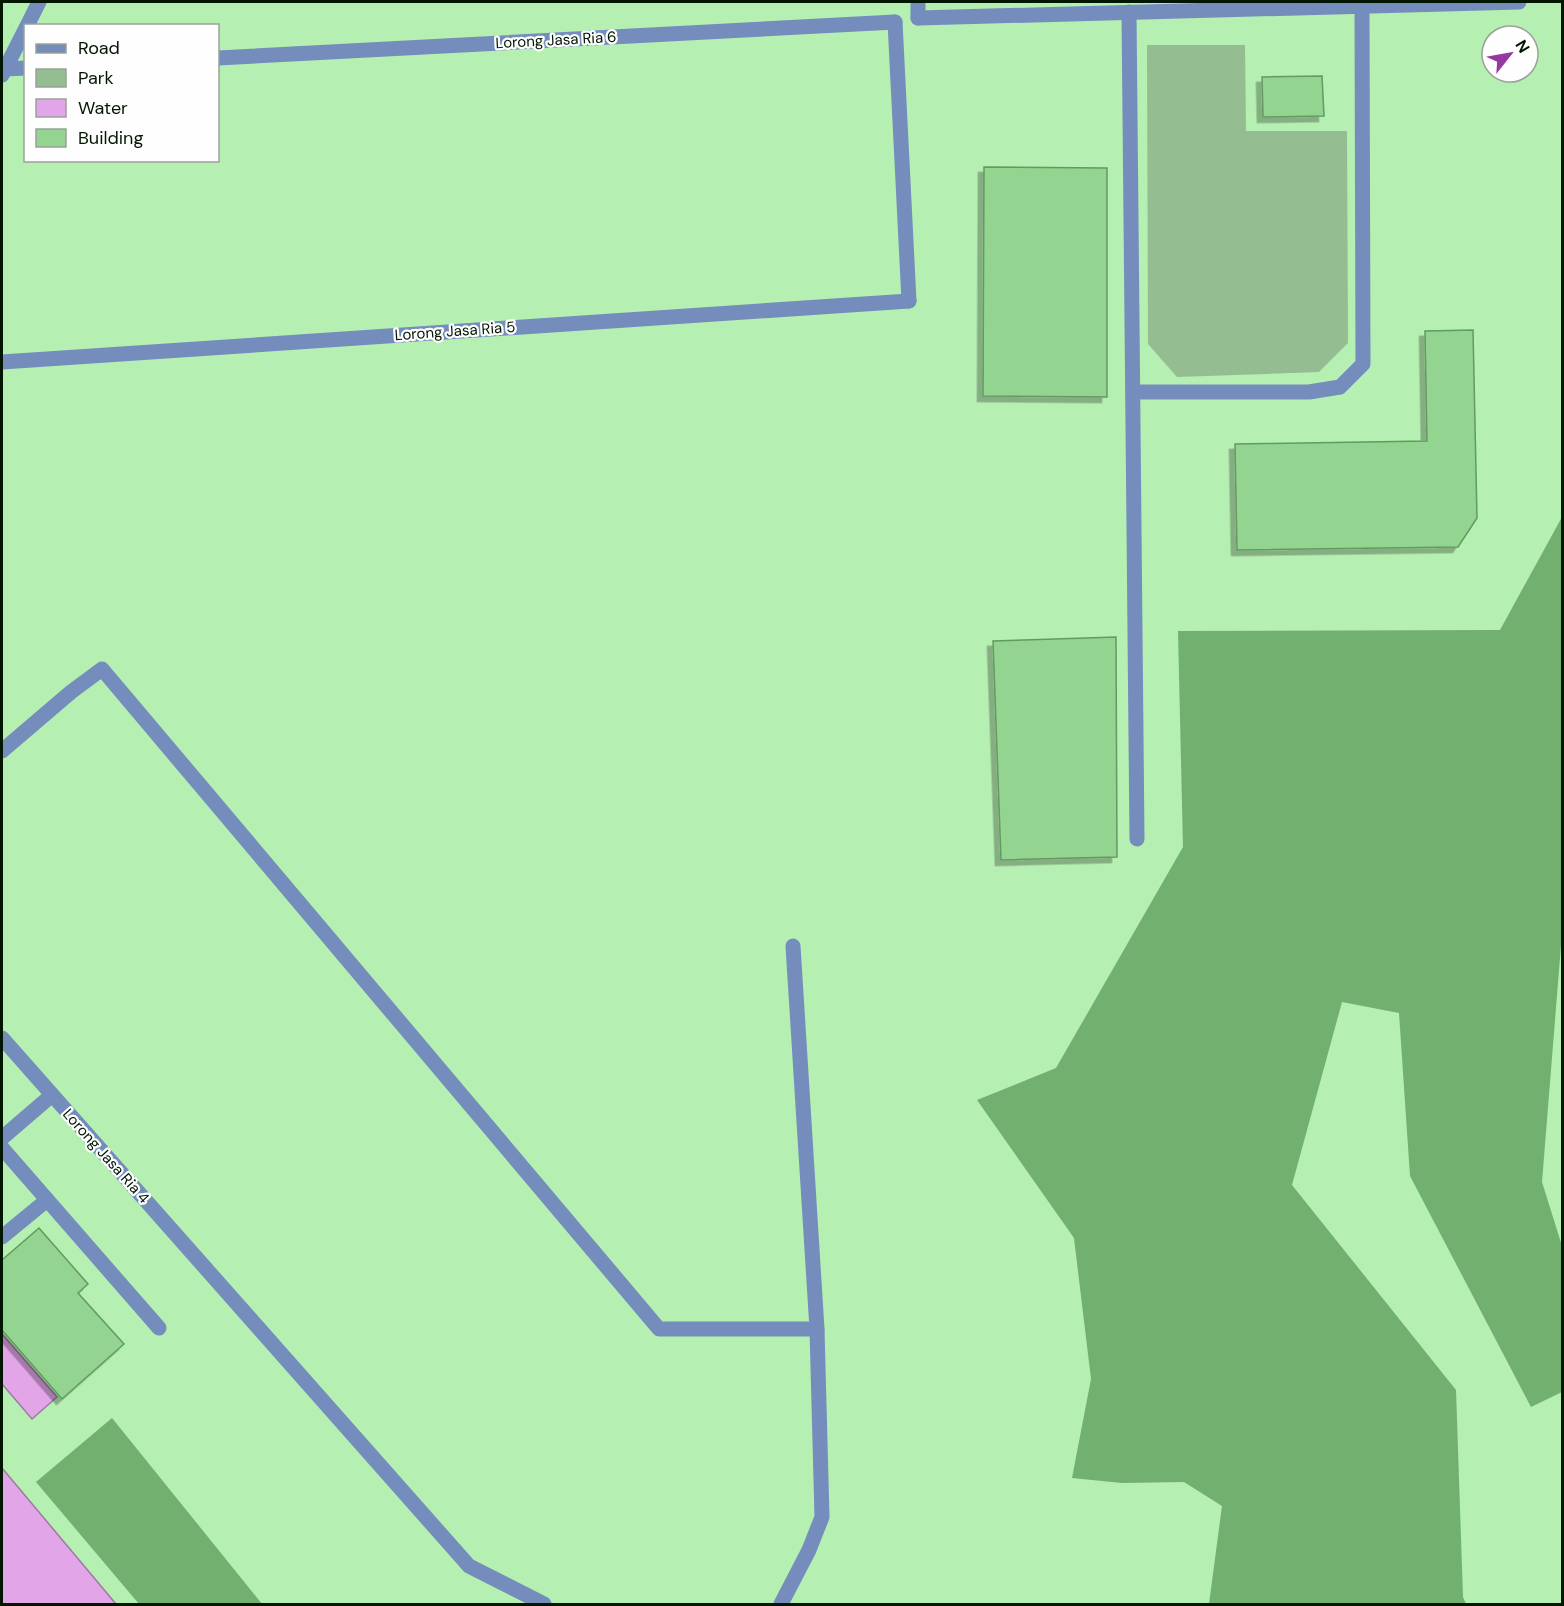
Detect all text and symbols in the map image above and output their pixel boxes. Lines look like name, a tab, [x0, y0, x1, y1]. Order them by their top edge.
legend	[24, 24, 219, 162]
north arrow	[1480, 24, 1540, 84]
street label: Lorong Jasa Ria 6	[495, 27, 617, 53]
text: Road	[78, 36, 120, 60]
text: N	[1510, 36, 1534, 57]
text: Park	[78, 66, 114, 90]
text: Water	[78, 96, 128, 120]
text: Building	[78, 126, 143, 150]
street label: Lorong Jasa Ria 5	[394, 317, 516, 345]
street label: Lorong Jasa Ria 4	[58, 1104, 154, 1208]

